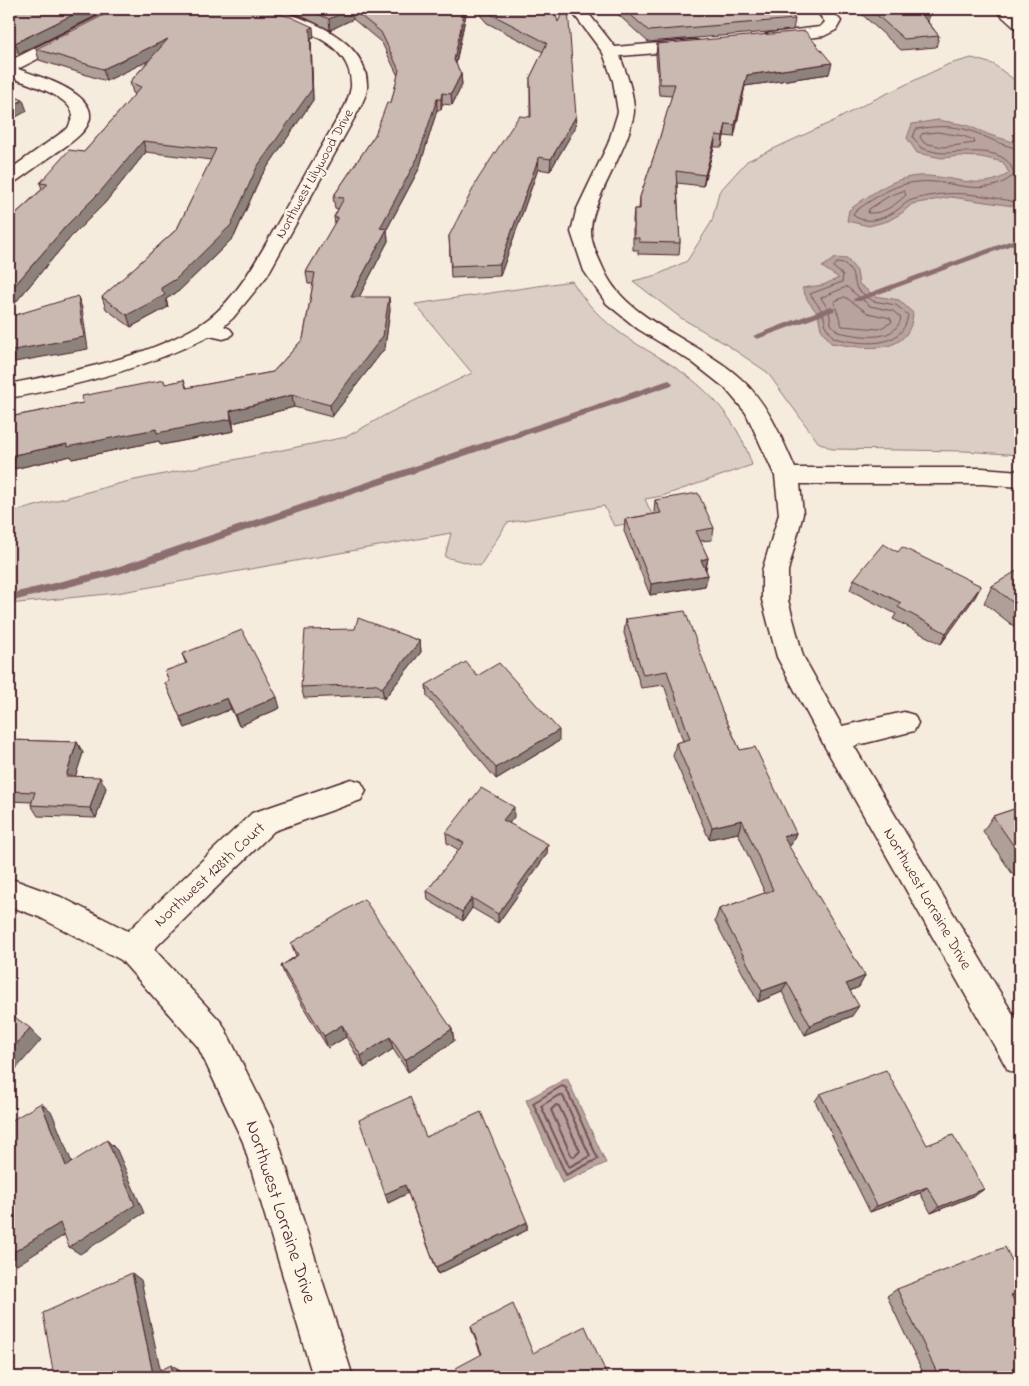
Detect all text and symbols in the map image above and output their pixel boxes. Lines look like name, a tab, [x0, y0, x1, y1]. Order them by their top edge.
street label: Northwest Lilywood Drive	[271, 105, 361, 243]
street label: Northwest 128th Court	[149, 816, 272, 933]
street label: Northwest Lorraine Drive	[877, 824, 978, 975]
street label: Northwest Lorraine Drive	[238, 1117, 322, 1307]

